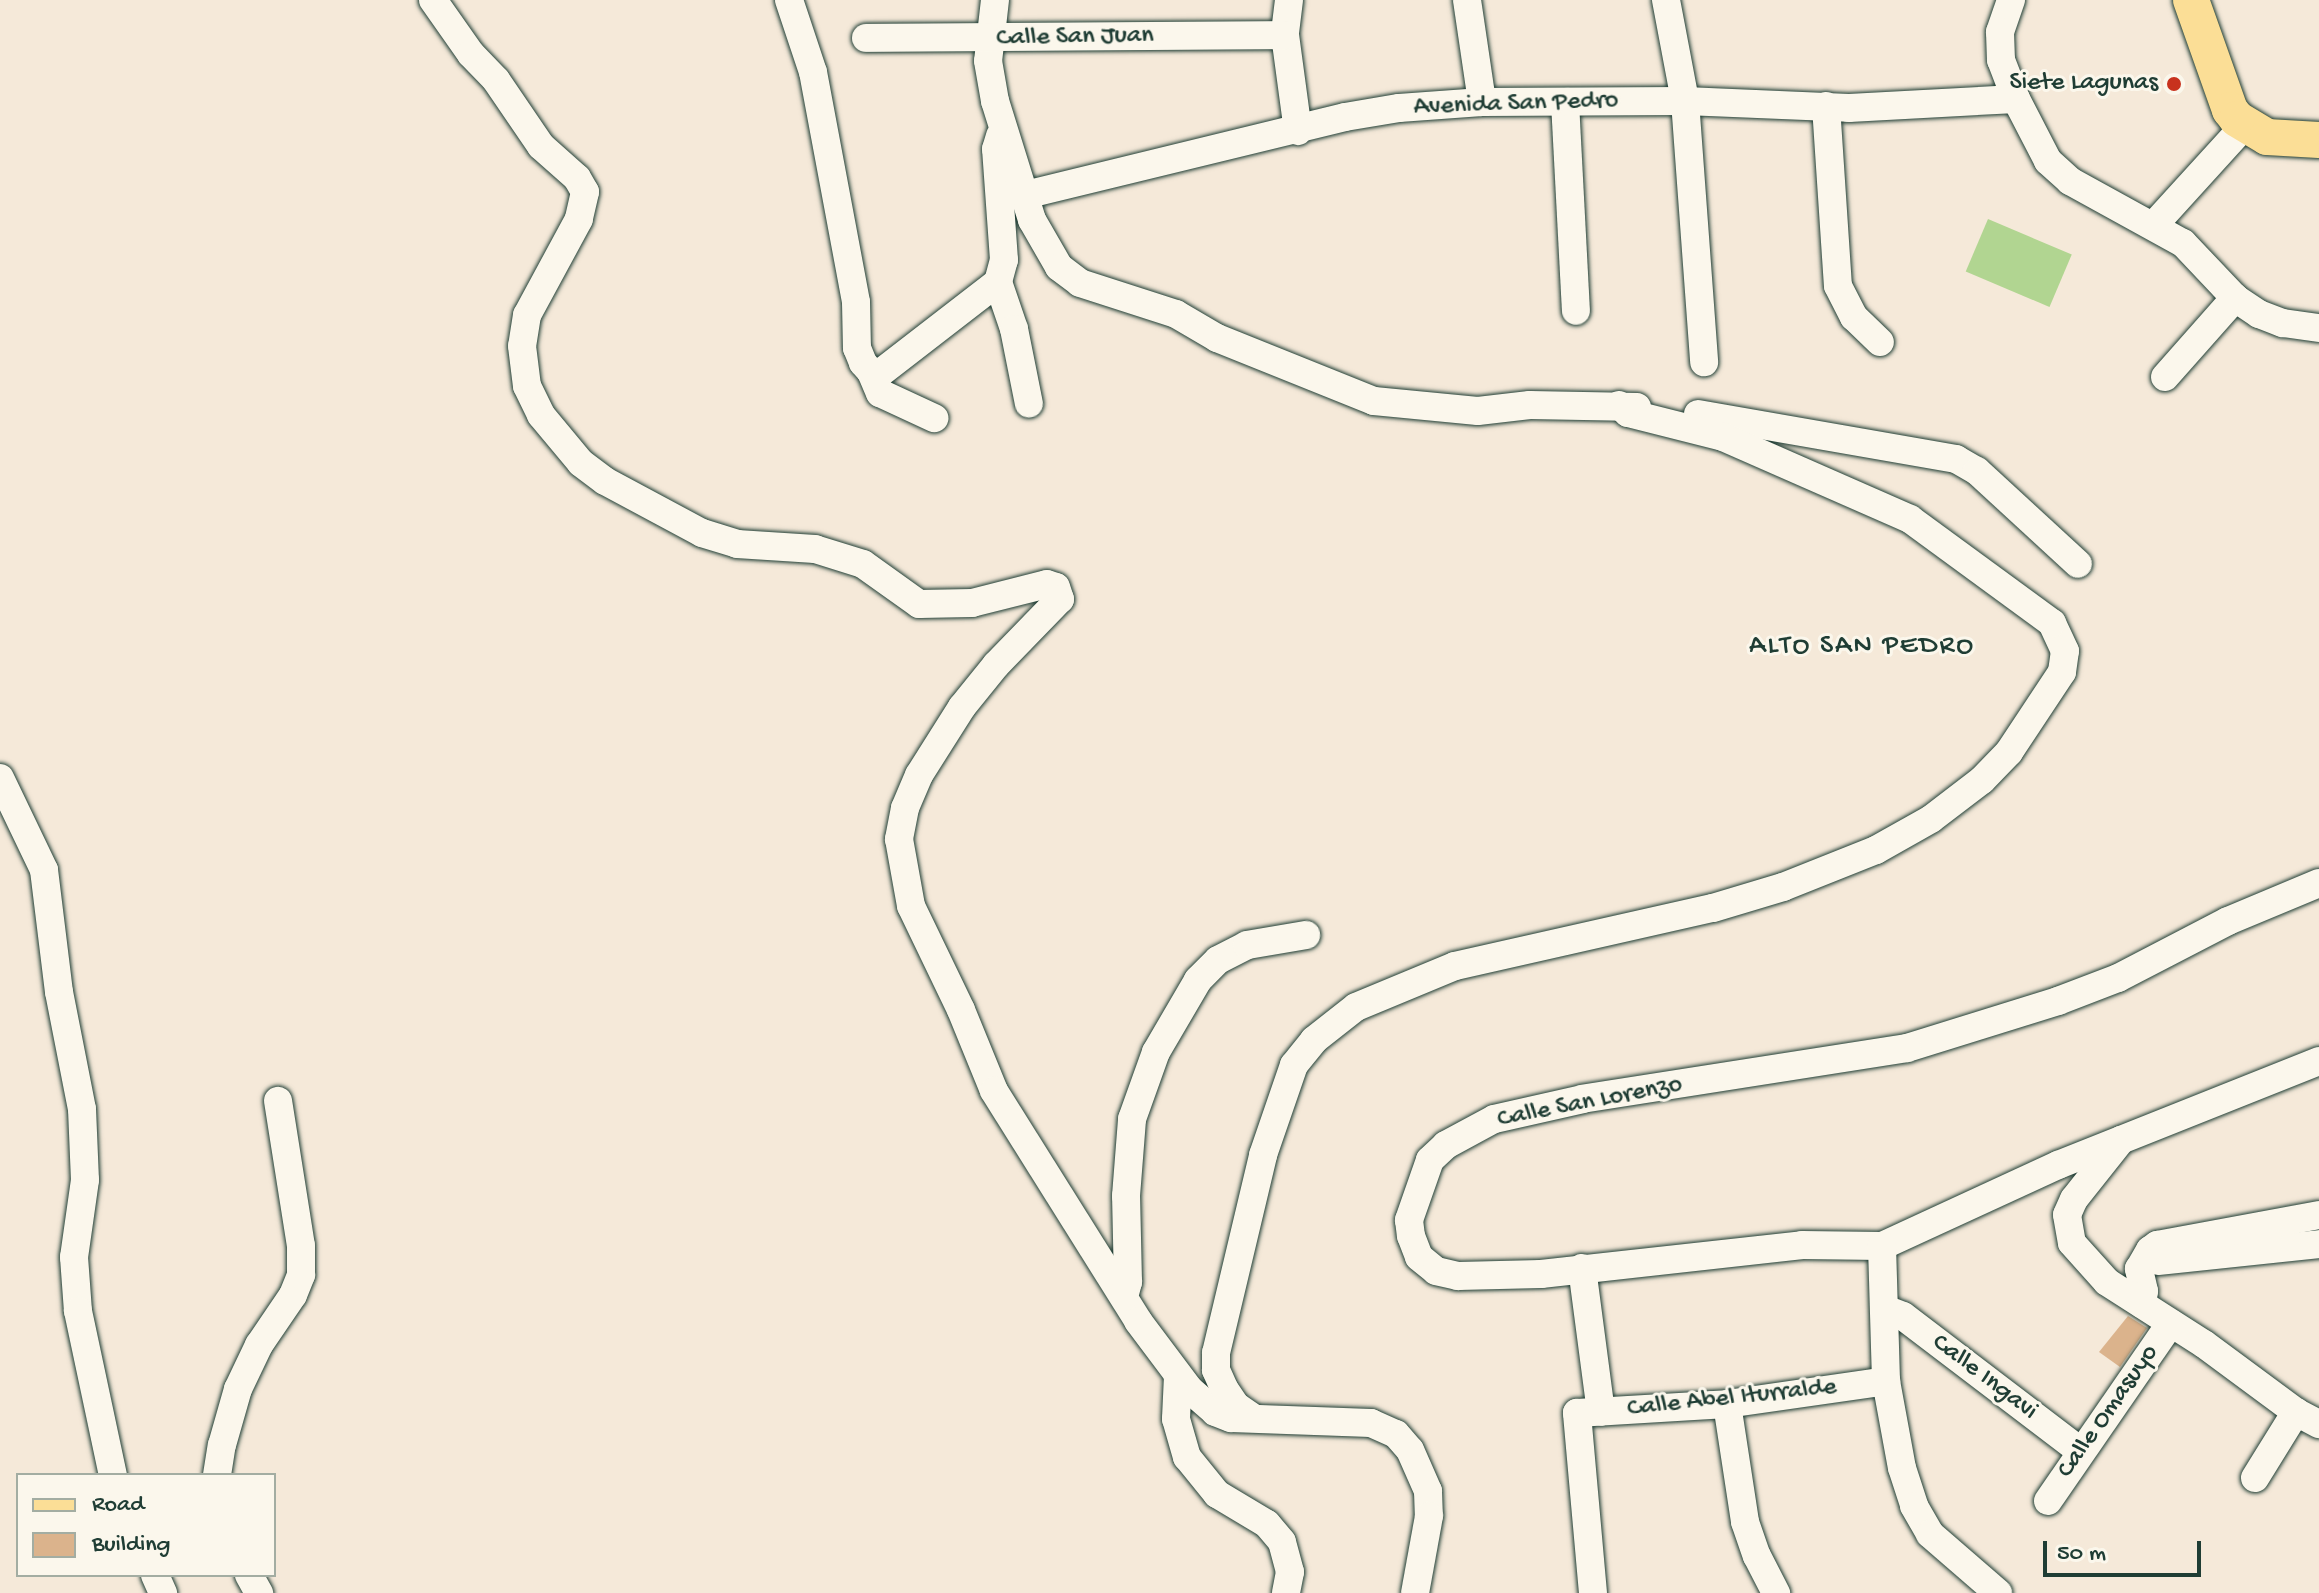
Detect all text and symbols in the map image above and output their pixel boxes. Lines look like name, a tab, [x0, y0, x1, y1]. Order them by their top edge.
street label: Calle San Juan	[996, 21, 1154, 55]
place label: Siete Lagunas	[2009, 68, 2158, 100]
marker: Siete Lagunas	[2165, 75, 2183, 93]
street label: Avenida San Pedro	[1413, 86, 1619, 124]
district label: ALTO SAN PEDRO	[1749, 630, 1975, 664]
street label: Calle San Lorenzo	[1495, 1070, 1685, 1136]
street label: Calle Ingavi	[1925, 1328, 2043, 1428]
street label: Calle Omasuyo	[2051, 1339, 2167, 1485]
street label: Calle Abel Iturralde	[1626, 1372, 1838, 1426]
legend	[16, 1473, 276, 1577]
text: Road	[92, 1491, 144, 1520]
scale bar	[2047, 1525, 2205, 1575]
text: Building	[92, 1531, 170, 1560]
text: 50 m	[2057, 1540, 2106, 1569]

